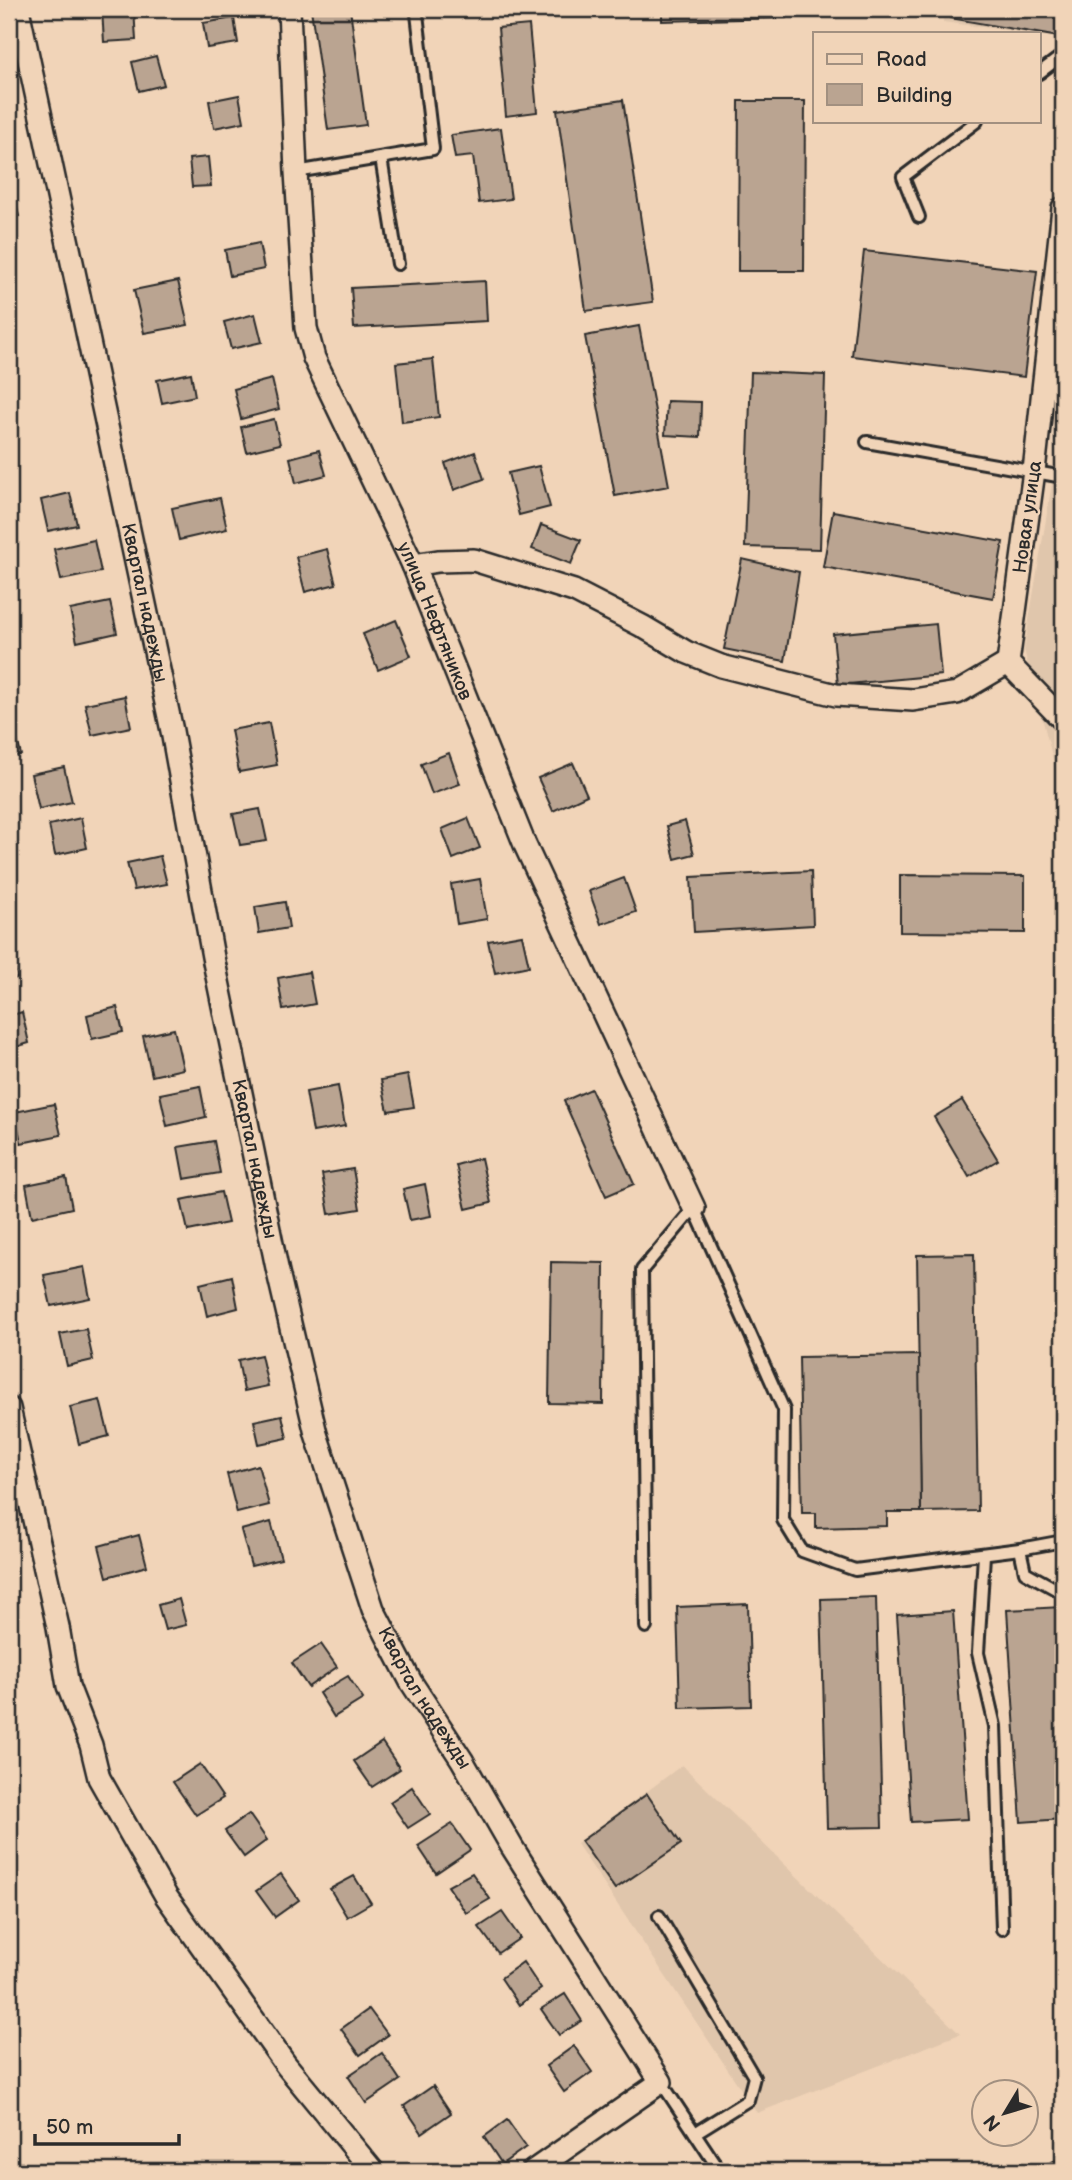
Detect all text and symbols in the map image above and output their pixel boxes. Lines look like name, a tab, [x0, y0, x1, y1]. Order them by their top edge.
legend	[813, 32, 1040, 122]
text: Road	[876, 47, 927, 72]
text: Building	[876, 83, 952, 108]
street label: Новая улица	[1009, 459, 1047, 575]
street label: Квартал надежды	[116, 521, 173, 684]
street label: улица Нефтяников	[392, 538, 477, 703]
street label: Квартал надежды	[227, 1077, 282, 1241]
street label: Квартал надежды	[373, 1623, 476, 1773]
north arrow	[970, 2078, 1040, 2148]
scale bar	[35, 2103, 178, 2147]
text: N	[979, 2110, 1006, 2135]
text: 50 m	[46, 2115, 93, 2140]

